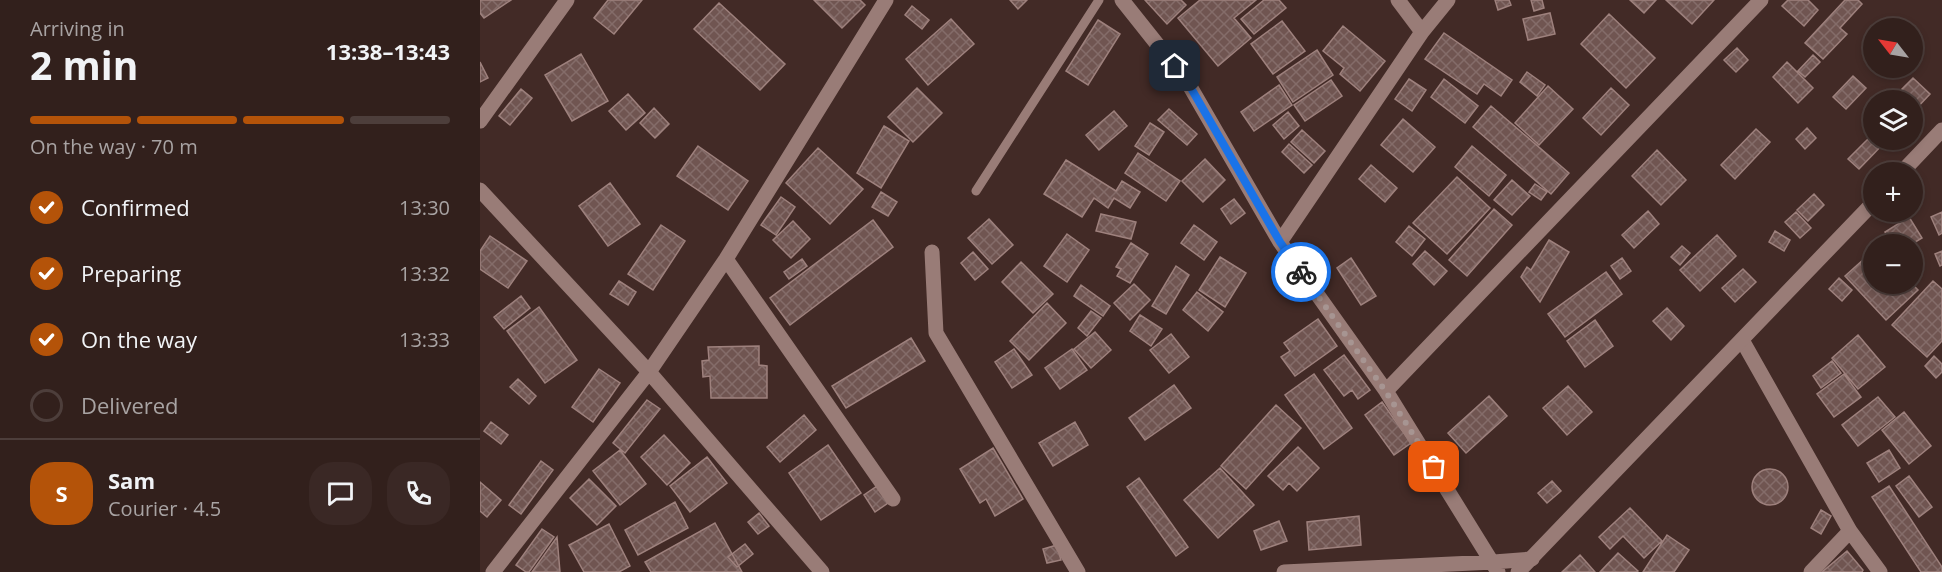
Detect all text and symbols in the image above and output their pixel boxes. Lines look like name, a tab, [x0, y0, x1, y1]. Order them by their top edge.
text: Arriving in	[30, 15, 125, 42]
north arrow	[1863, 18, 1923, 78]
map controls	[1863, 18, 1923, 294]
text: 13:38–13:43	[326, 36, 450, 66]
text: 2 min	[30, 38, 138, 91]
pin	[1149, 40, 1200, 91]
icon: home	[1158, 49, 1191, 82]
button: layers	[1863, 90, 1923, 150]
text: On the way · 70 m	[30, 133, 198, 160]
button: +	[1863, 162, 1923, 222]
icon: check	[30, 191, 63, 224]
text: Confirmed	[81, 192, 190, 222]
text: 13:30	[399, 194, 450, 221]
button: −	[1863, 234, 1923, 294]
courier	[1271, 242, 1331, 302]
icon: bike	[1285, 256, 1318, 289]
icon: check	[30, 257, 63, 290]
text: Preparing	[81, 258, 181, 288]
text: 13:32	[399, 260, 450, 287]
icon: check	[30, 323, 63, 356]
text: On the way	[81, 324, 197, 354]
text: 13:33	[399, 326, 450, 353]
text: Delivered	[81, 390, 179, 420]
pin	[1408, 441, 1459, 492]
icon: bag	[1417, 450, 1450, 483]
button: chat	[309, 462, 372, 525]
button: phone	[387, 462, 450, 525]
text: Sam	[108, 465, 155, 495]
text: S	[55, 478, 68, 508]
text: Courier · 4.5	[108, 495, 221, 522]

